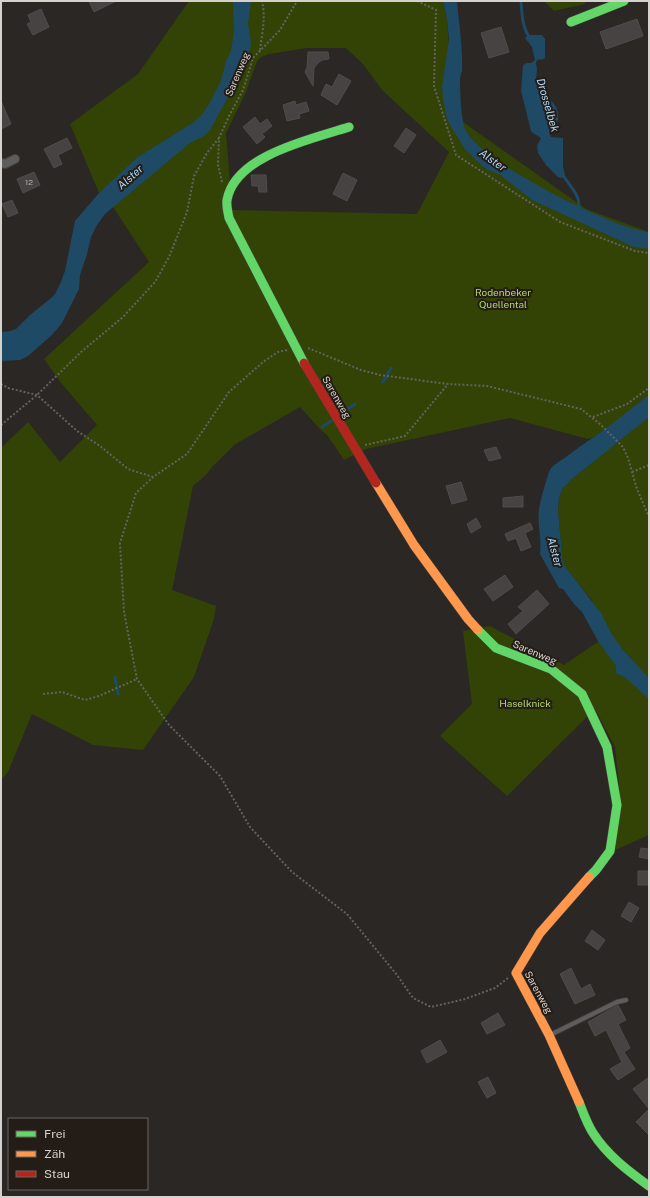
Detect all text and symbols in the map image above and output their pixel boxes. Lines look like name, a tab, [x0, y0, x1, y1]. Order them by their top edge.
street label: Sarenweg	[222, 50, 252, 98]
water label: Drosselbek	[535, 77, 561, 133]
water label: Alster	[477, 146, 509, 174]
water label: Alster	[115, 162, 146, 191]
house number: 12	[25, 177, 33, 187]
park label: Rodenbeker Quellental	[475, 286, 531, 310]
street label: Sarenweg	[320, 374, 354, 420]
water label: Alster	[545, 536, 565, 569]
street label: Sarenweg	[511, 637, 559, 667]
park label: Haselknick	[499, 697, 551, 709]
street label: Sarenweg	[522, 969, 556, 1015]
legend	[8, 1118, 148, 1190]
text: Frei	[44, 1127, 66, 1141]
text: Zäh	[44, 1147, 65, 1161]
text: Stau	[44, 1167, 70, 1181]

